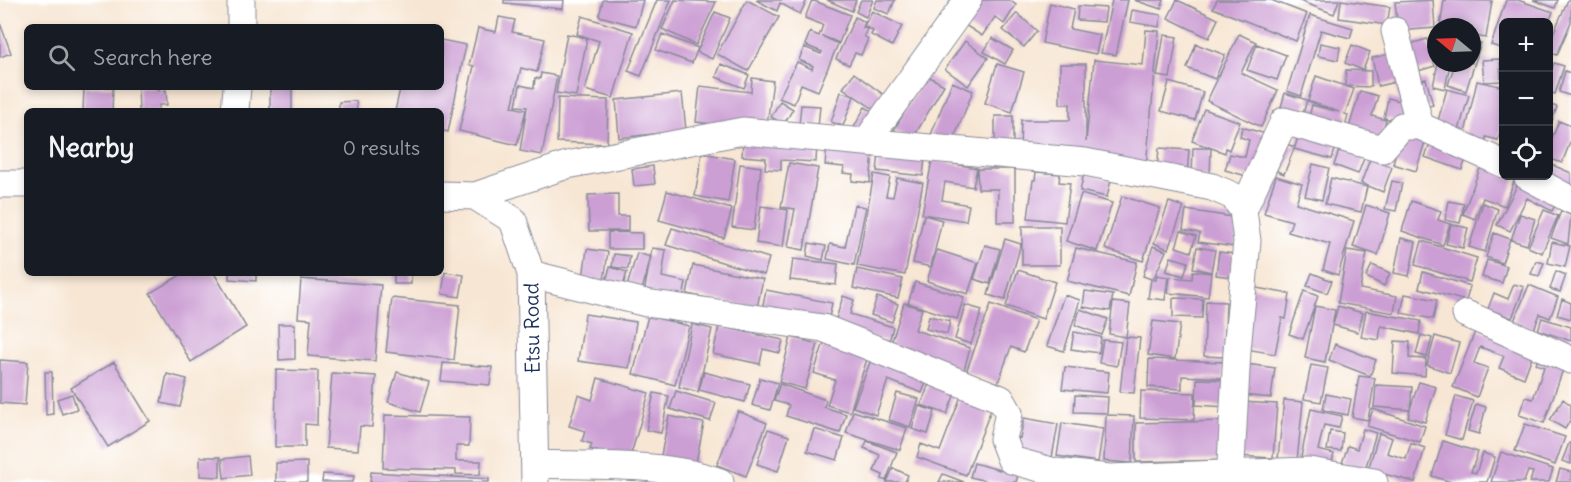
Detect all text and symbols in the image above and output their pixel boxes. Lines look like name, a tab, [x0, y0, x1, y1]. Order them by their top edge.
north arrow	[1427, 18, 1481, 72]
map controls	[1499, 18, 1553, 180]
button: +	[1499, 18, 1553, 72]
search box	[24, 24, 444, 90]
icon: search	[45, 41, 78, 74]
text: Search here	[93, 43, 212, 71]
button: −	[1499, 72, 1553, 126]
button: locate	[1499, 126, 1553, 180]
text: Nearby	[48, 131, 134, 164]
text: 0 results	[343, 135, 420, 160]
street label: Etsu Road	[518, 282, 545, 374]

